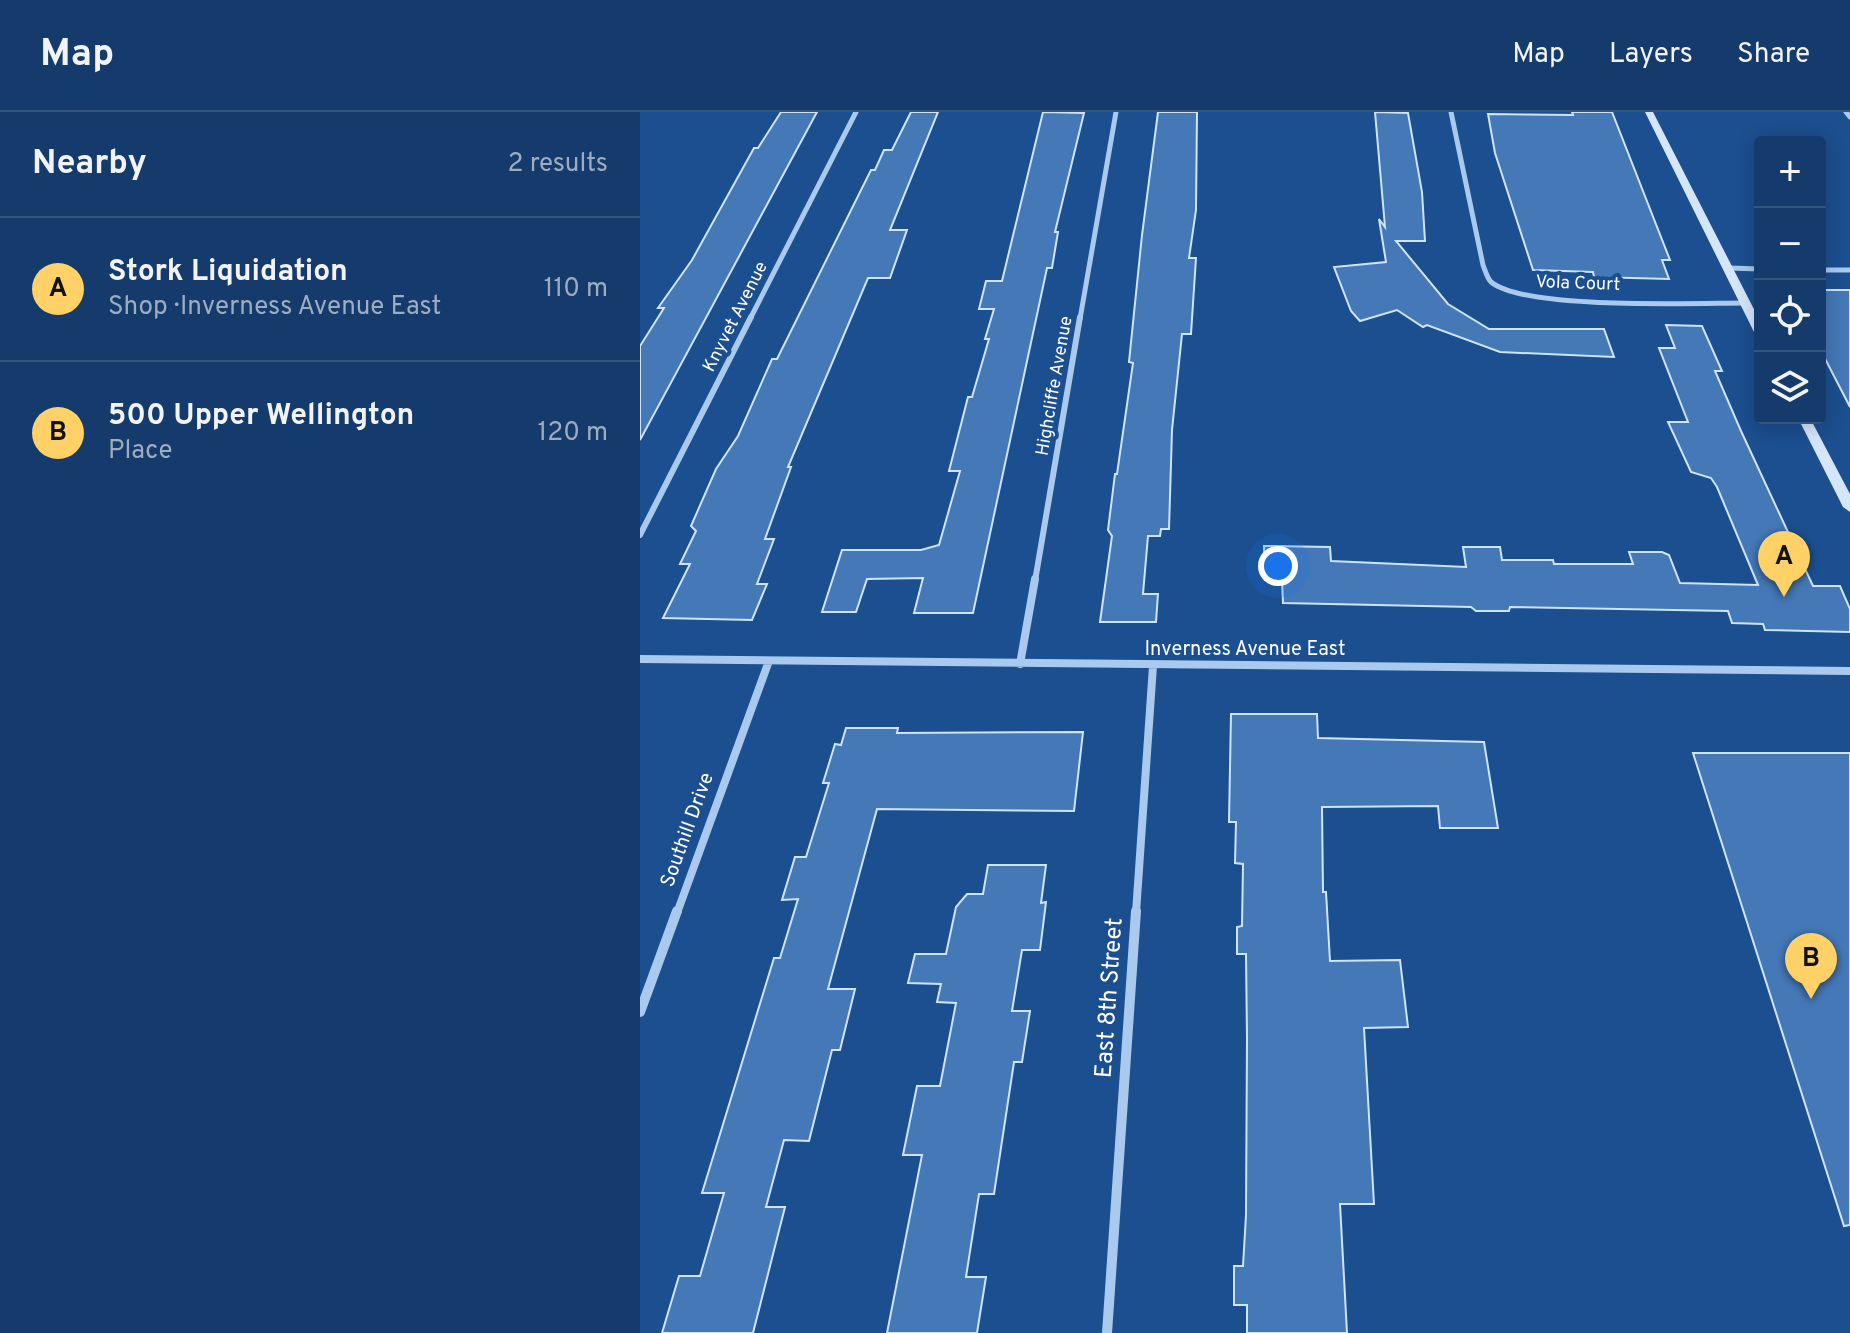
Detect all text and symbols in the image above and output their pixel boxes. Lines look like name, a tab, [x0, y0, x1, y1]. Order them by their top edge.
text: Map	[40, 31, 114, 80]
text: Map	[1512, 37, 1565, 73]
text: Layers	[1609, 37, 1693, 73]
text: Share	[1737, 37, 1810, 73]
map controls	[1754, 136, 1826, 424]
button: +	[1754, 136, 1826, 208]
text: Nearby	[32, 143, 147, 186]
text: 2 results	[508, 148, 608, 181]
button: −	[1754, 208, 1826, 280]
text: Stork Liquidation	[108, 254, 348, 291]
street label: Knyvet Avenue	[698, 258, 774, 376]
street label: Vola Court	[1535, 271, 1621, 297]
text: A	[49, 273, 67, 306]
text: 110 m	[544, 273, 608, 306]
button: locate	[1754, 280, 1826, 352]
text: Shop · Inverness Avenue East	[108, 291, 441, 324]
street label: Highcliffe Avenue	[1031, 314, 1079, 458]
button: layers	[1754, 352, 1826, 424]
text: 500 Upper Wellington	[108, 398, 414, 435]
text: B	[49, 417, 67, 450]
text: 120 m	[538, 417, 608, 450]
text: Place	[108, 435, 172, 468]
pin: A	[1758, 531, 1810, 597]
your location	[1258, 546, 1298, 586]
street label: Inverness Avenue East	[1144, 637, 1346, 663]
street label: Southill Drive	[655, 769, 721, 891]
street label: East 8th Street	[1089, 917, 1131, 1079]
pin: B	[1785, 933, 1837, 999]

